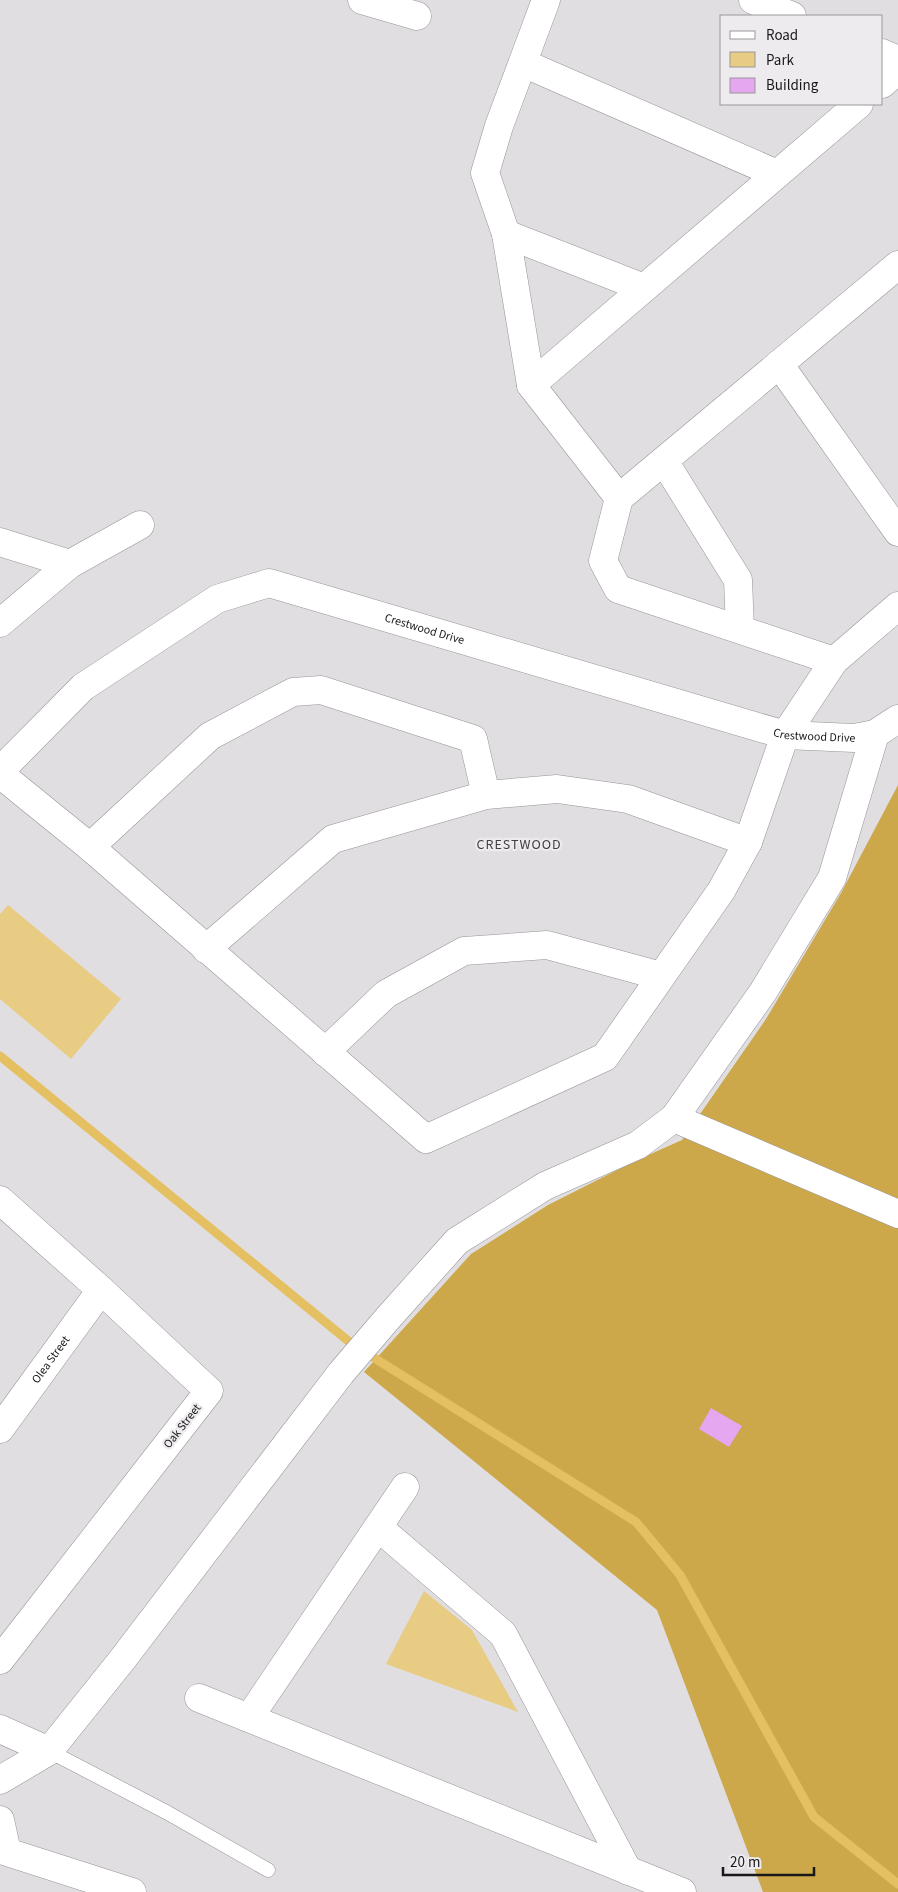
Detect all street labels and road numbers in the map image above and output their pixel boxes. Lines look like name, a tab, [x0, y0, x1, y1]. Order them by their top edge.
street label: Crestwood Drive	[382, 610, 466, 649]
street label: Crestwood Drive	[771, 724, 856, 747]
street label: Olea Street	[28, 1332, 74, 1387]
street label: Oak Street	[160, 1400, 205, 1452]

